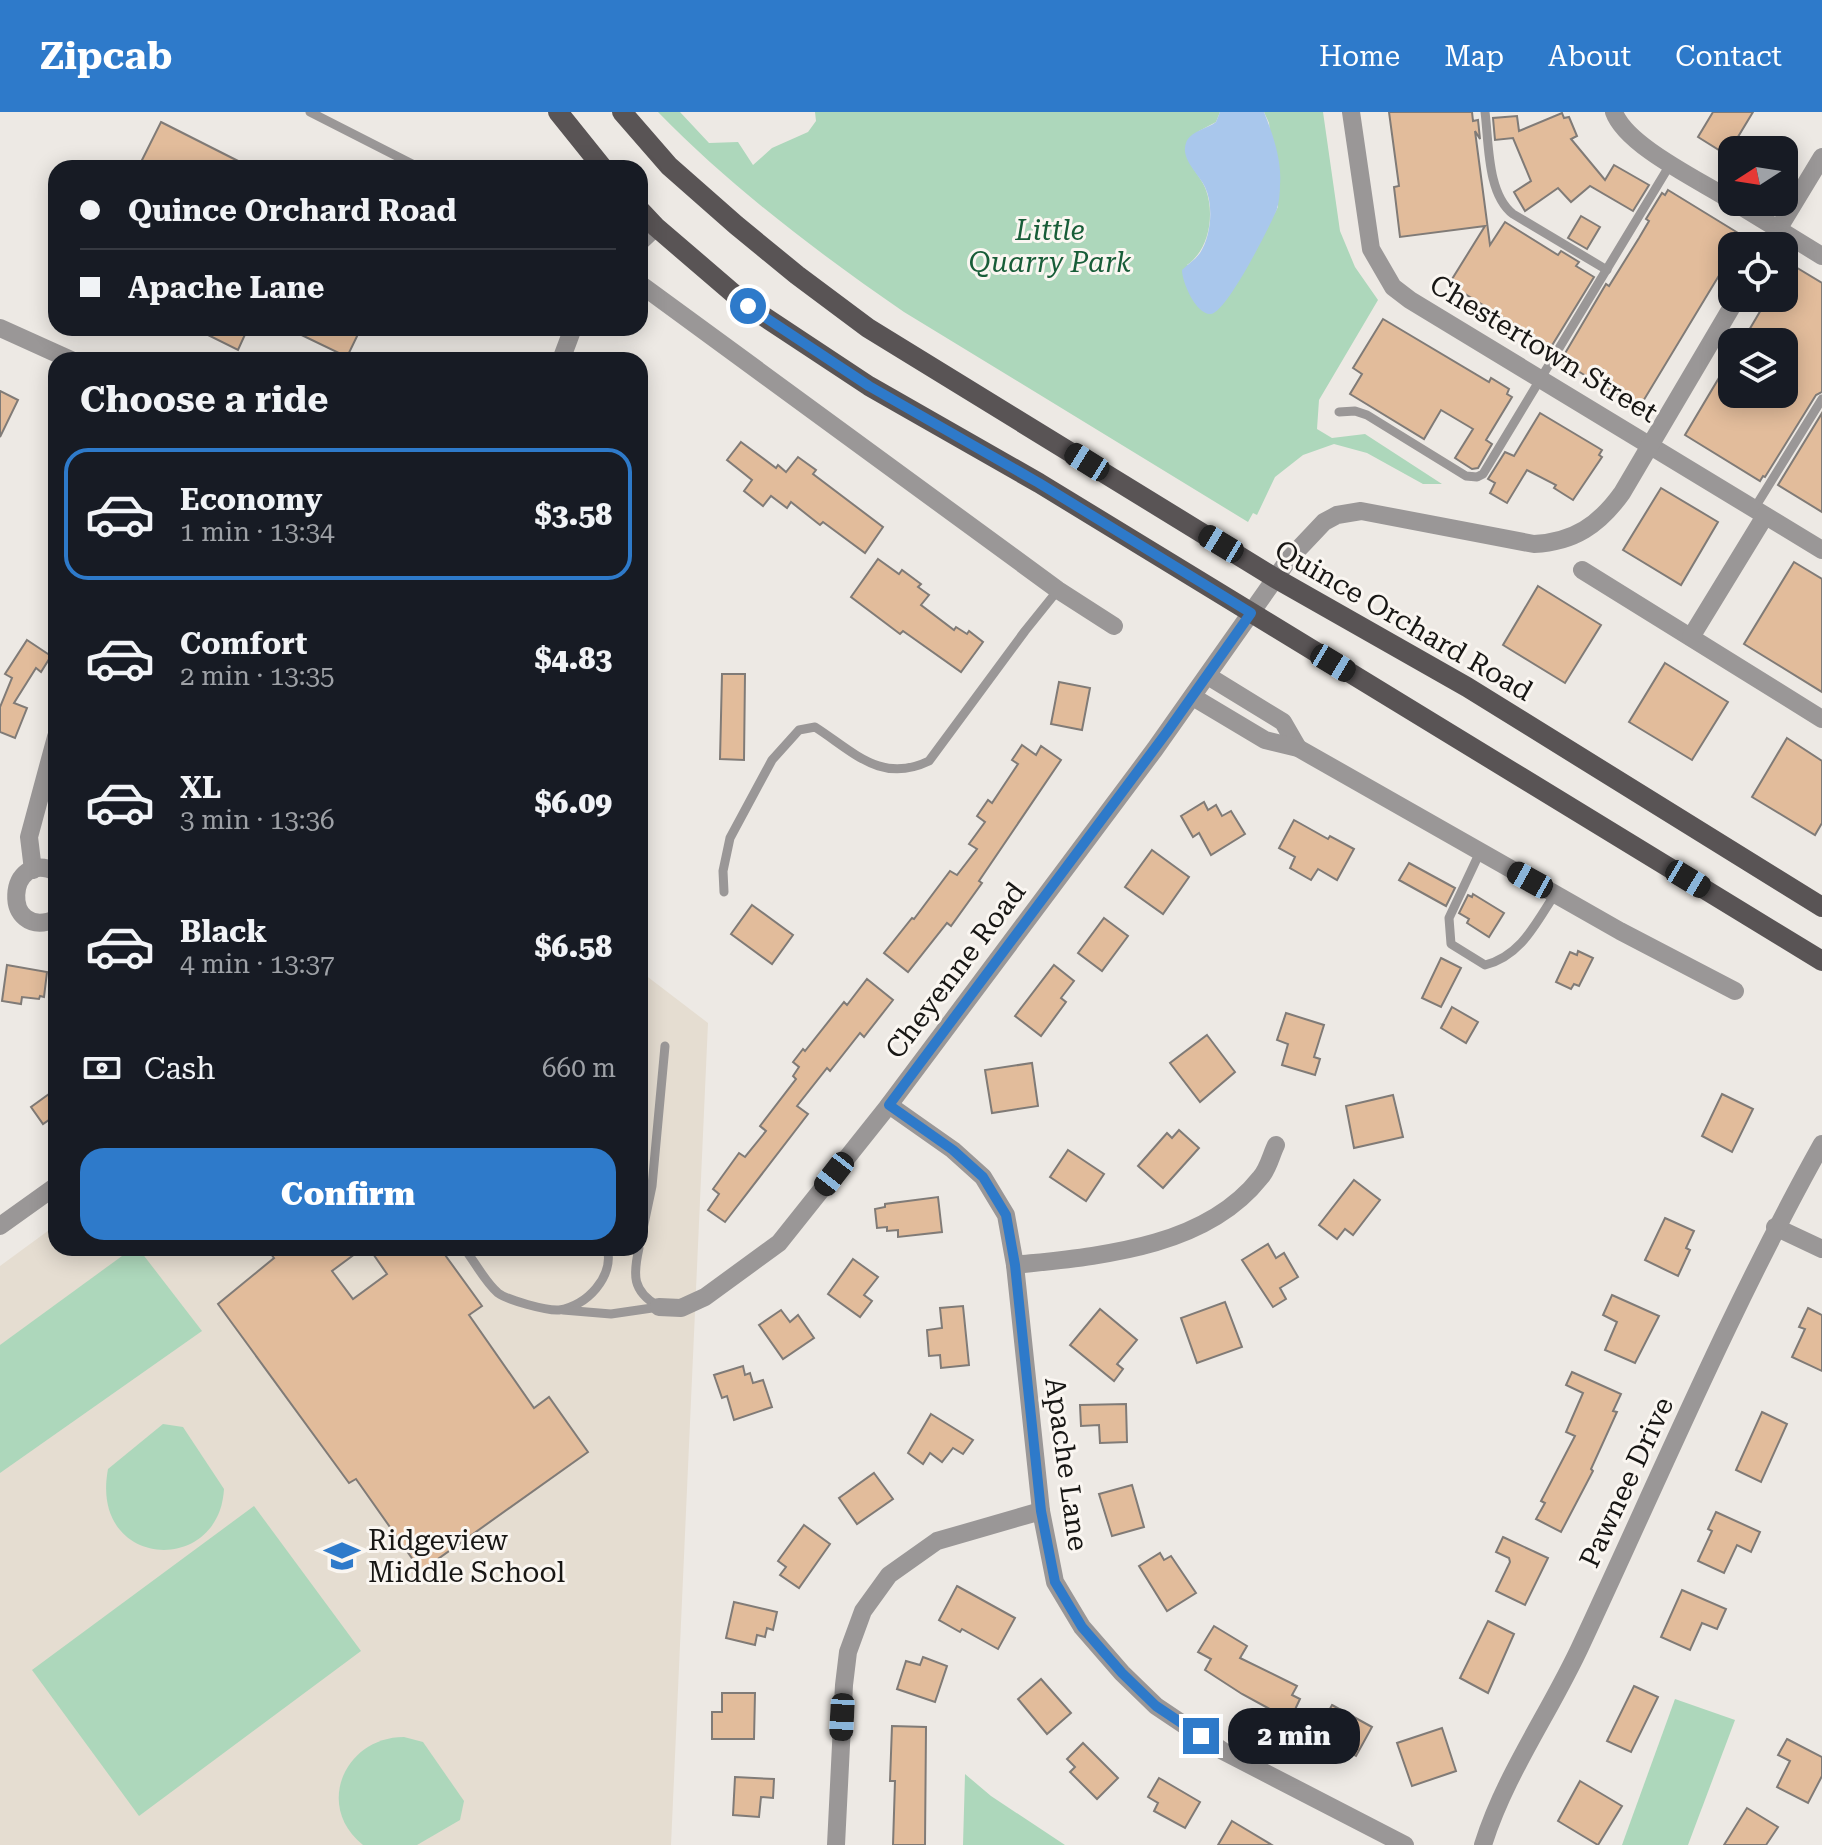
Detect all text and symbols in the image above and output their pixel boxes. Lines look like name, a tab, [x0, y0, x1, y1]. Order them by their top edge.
text: Zipcab	[40, 34, 172, 78]
text: Home	[1319, 40, 1400, 73]
text: Map	[1444, 40, 1504, 73]
text: About	[1548, 40, 1631, 73]
text: Contact	[1675, 40, 1782, 73]
north arrow	[1718, 136, 1798, 216]
map controls	[1718, 136, 1798, 408]
text: Quince Orchard Road	[128, 193, 457, 228]
park label: Little Quarry Park	[969, 214, 1132, 279]
button: locate	[1718, 232, 1798, 312]
street label: Chestertown Street	[1424, 267, 1664, 429]
text: Apache Lane	[128, 270, 324, 305]
route start	[730, 288, 766, 324]
button: layers	[1718, 328, 1798, 408]
text: Choose a ride	[80, 379, 328, 421]
car	[1060, 439, 1114, 485]
icon: car	[84, 478, 156, 550]
text: Economy	[180, 482, 322, 517]
text: $3.58	[535, 497, 612, 532]
text: 1 min · 13:34	[180, 517, 335, 547]
car	[1194, 521, 1248, 567]
street label: Quince Orchard Road	[1269, 533, 1539, 708]
icon: car	[84, 622, 156, 694]
text: Comfort	[180, 626, 307, 661]
car	[1306, 640, 1360, 686]
text: $4.83	[535, 641, 612, 676]
text: 2 min · 13:35	[180, 661, 335, 691]
icon: car	[84, 766, 156, 838]
text: XL	[180, 770, 221, 805]
text: $6.09	[535, 785, 612, 820]
text: 3 min · 13:36	[180, 805, 335, 835]
car	[1661, 856, 1715, 902]
car	[1503, 858, 1557, 902]
street label: Cheyenne Road	[878, 876, 1032, 1065]
icon: car	[84, 910, 156, 982]
text: Black	[180, 914, 267, 949]
text: $6.58	[535, 929, 612, 964]
text: 4 min · 13:37	[180, 949, 335, 979]
icon: cash	[80, 1046, 124, 1090]
text: Cash	[144, 1051, 215, 1086]
text: 660 m	[542, 1053, 616, 1083]
button: Confirm	[80, 1148, 616, 1240]
car	[810, 1148, 858, 1200]
street label: Apache Lane	[1038, 1375, 1095, 1553]
street label: Pawnee Drive	[1573, 1392, 1680, 1573]
place label: Ridgeview Middle School	[368, 1524, 566, 1589]
school or university icon: Ridgeview Middle School	[323, 1537, 361, 1575]
car	[829, 1692, 855, 1742]
callout: 2 min	[1229, 1708, 1361, 1764]
route end	[1183, 1718, 1219, 1754]
text: 2 min	[1257, 1721, 1331, 1751]

